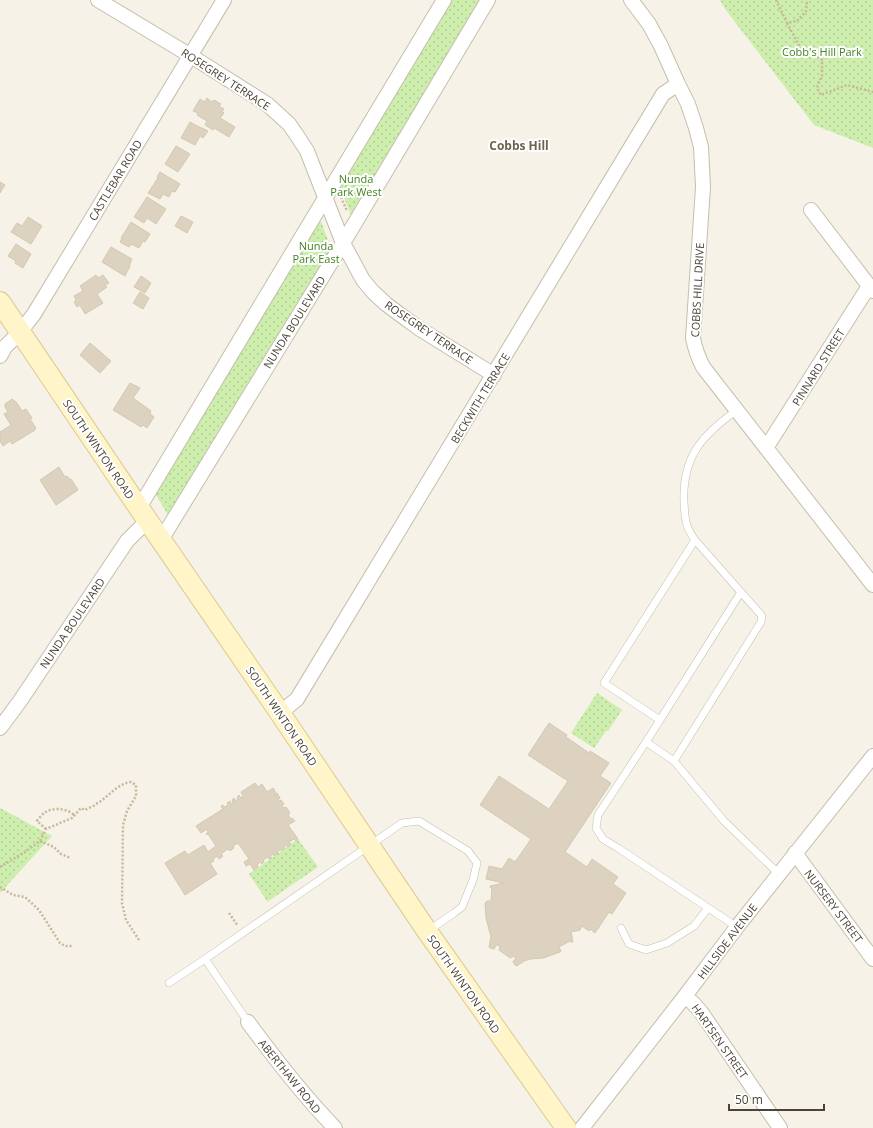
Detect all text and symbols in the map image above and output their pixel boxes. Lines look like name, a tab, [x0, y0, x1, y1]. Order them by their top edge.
park label: Cobb's Hill Park	[782, 44, 862, 59]
street label: ROSEGREY TERRACE	[179, 45, 273, 113]
street label: CASTLEBAR ROAD	[85, 137, 145, 223]
district label: Cobbs Hill	[489, 137, 549, 154]
park label: Nunda Park West	[330, 171, 382, 199]
park label: Nunda Park East	[292, 238, 340, 266]
street label: COBBS HILL DRIVE	[687, 242, 707, 338]
street label: NUNDA BOULEVARD	[260, 273, 329, 371]
street label: ROSEGREY TERRACE	[382, 297, 476, 367]
street label: PINNARD STREET	[788, 326, 848, 408]
street label: BECKWITH TERRACE	[447, 350, 513, 446]
street label: SOUTH WINTON ROAD	[60, 396, 138, 502]
street label: NUNDA BOULEVARD	[36, 575, 108, 671]
street label: SOUTH WINTON ROAD	[243, 663, 321, 769]
street label: NURSERY STREET	[801, 866, 867, 946]
street label: HILLSIDE AVENUE	[694, 900, 760, 982]
street label: SOUTH WINTON ROAD	[424, 932, 504, 1036]
street label: HARTSEN STREET	[689, 1001, 751, 1081]
street label: ABERTHAW ROAD	[255, 1036, 325, 1116]
scale bar	[729, 1086, 824, 1112]
text: 50 m	[735, 1091, 763, 1108]

